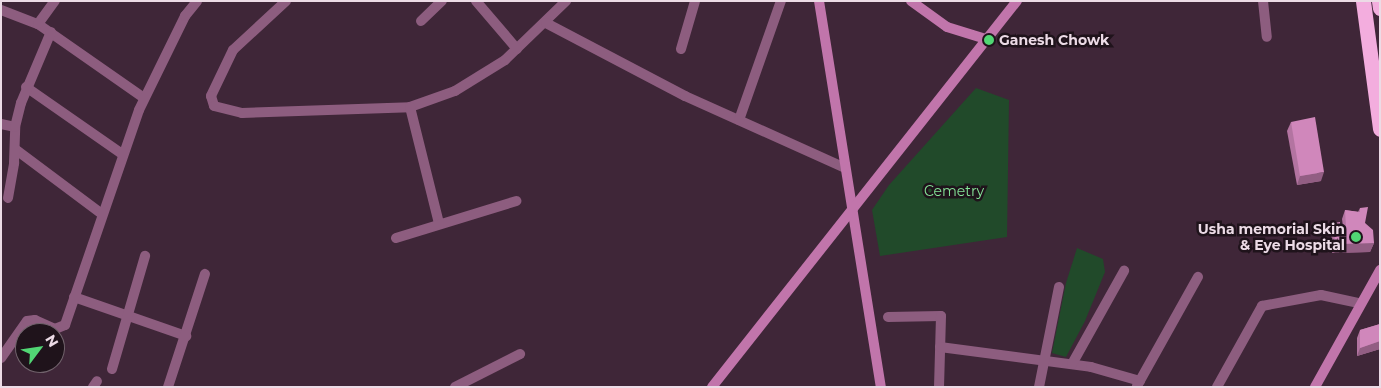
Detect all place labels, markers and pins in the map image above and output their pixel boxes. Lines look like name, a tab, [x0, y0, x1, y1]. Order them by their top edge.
place label: Ganesh Chowk	[999, 32, 1109, 48]
marker: Ganesh Chowk	[983, 34, 995, 46]
place label: Usha memorial Skin & Eye Hospital	[1198, 221, 1345, 253]
marker: Usha memorial Skin & Eye Hospital	[1349, 230, 1363, 244]

